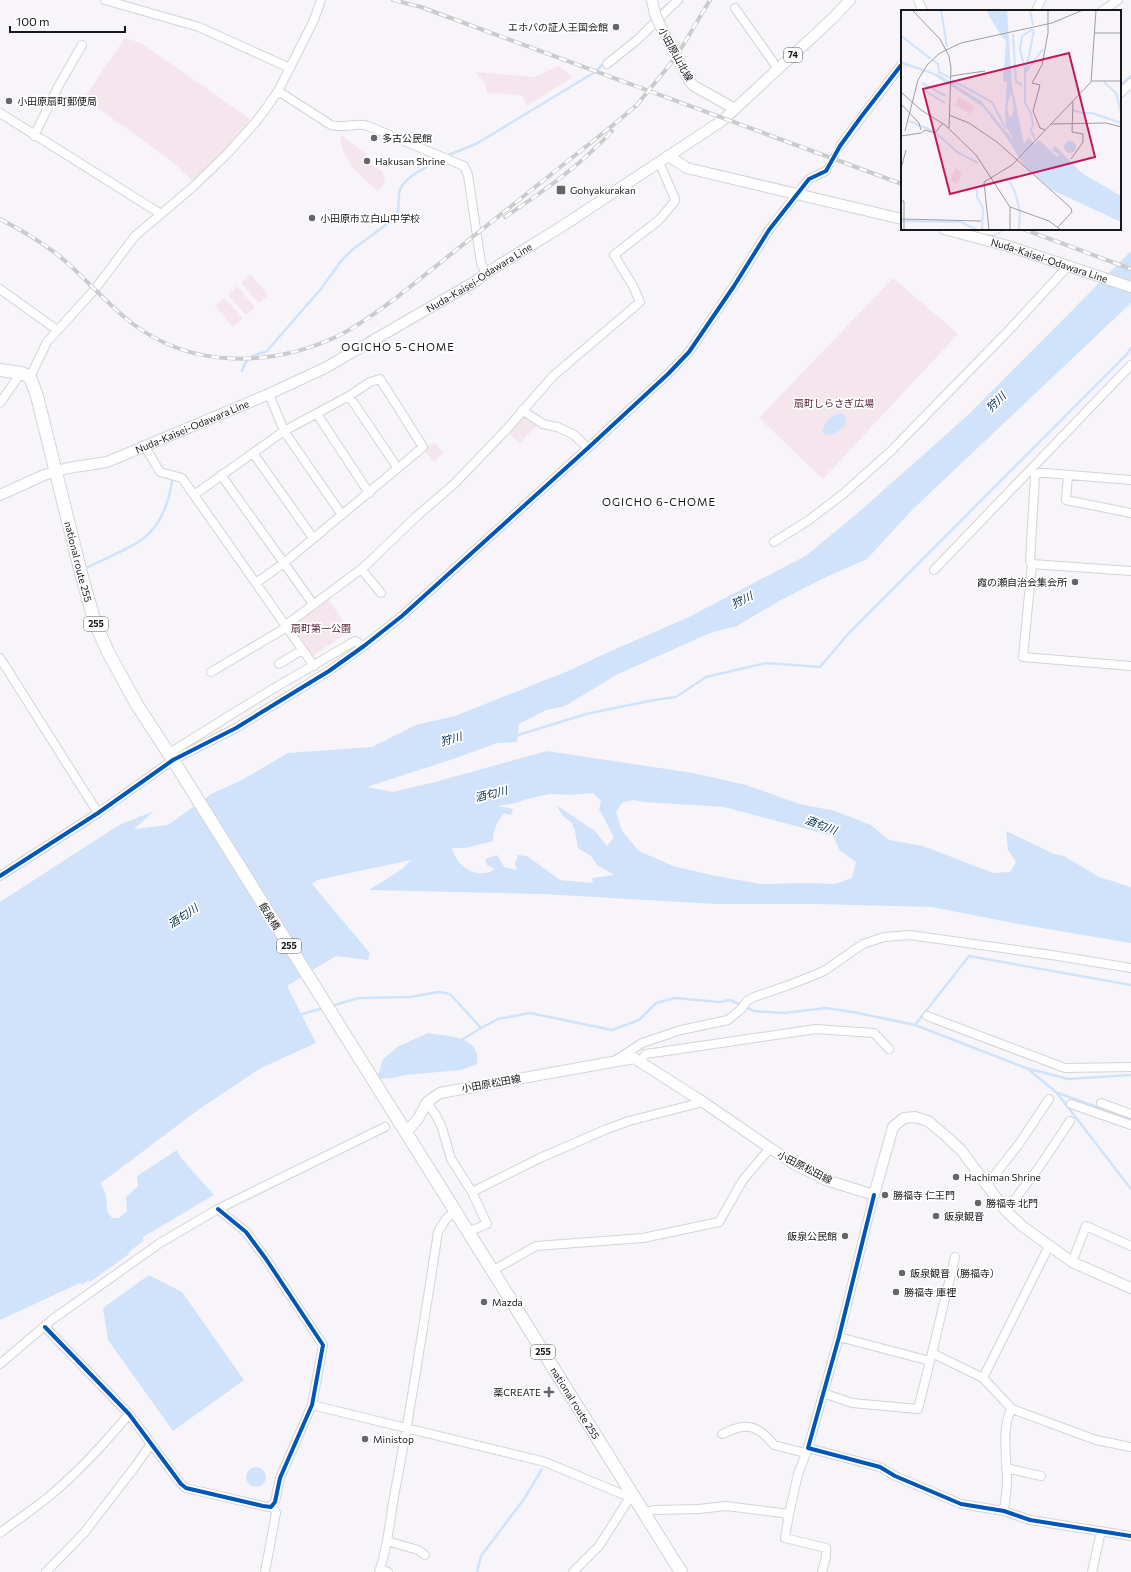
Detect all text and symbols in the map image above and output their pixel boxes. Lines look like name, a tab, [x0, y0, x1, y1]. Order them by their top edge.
scale bar	[10, 8, 125, 34]
inset map	[901, 10, 1121, 230]
text: 100 m	[16, 14, 50, 28]
place label: エホバの証人王国会館	[508, 21, 608, 33]
marker: エホバの証人王国会館	[611, 22, 621, 32]
street label: 小田原山北線	[656, 25, 696, 83]
road number: 74	[784, 48, 802, 62]
place label: 小田原扇町郵便局	[17, 95, 97, 107]
marker: 小田原扇町郵便局	[4, 96, 14, 106]
place label: 多古公民館	[382, 132, 432, 144]
marker: 多古公民館	[369, 133, 379, 143]
place label: Hakusan Shrine	[375, 155, 445, 167]
marker: Hakusan Shrine	[362, 156, 372, 166]
marker: Gohyakurakan	[555, 184, 567, 196]
place label: Gohyakurakan	[570, 184, 636, 196]
place label: 小田原市立白山中学校	[320, 212, 420, 224]
marker: 小田原市立白山中学校	[307, 213, 317, 223]
street label: Nuda-Kaisei-Odawara Line	[990, 236, 1109, 285]
street label: Nuda-Kaisei-Odawara Line	[424, 240, 534, 314]
district label: OGICHO 5-CHOME	[341, 340, 455, 353]
water label: 狩川	[983, 389, 1009, 414]
street label: Nuda-Kaisei-Odawara Line	[133, 397, 251, 455]
park label: 扇町しらさぎ広場	[794, 397, 874, 409]
district label: OGICHO 6-CHOME	[602, 495, 716, 508]
street label: national route 255	[62, 520, 95, 603]
place label: 霞の瀬自治会集会所	[977, 576, 1067, 588]
marker: 霞の瀬自治会集会所	[1070, 577, 1080, 587]
water label: 狩川	[729, 588, 755, 610]
road number: 255	[84, 617, 108, 631]
park label: 扇町第一公園	[291, 622, 351, 634]
water label: 狩川	[439, 729, 464, 748]
water label: 酒匂川	[473, 783, 509, 804]
water label: 酒匂川	[803, 813, 840, 837]
water label: 酒匂川	[165, 900, 201, 930]
street label: 飯泉橋	[257, 900, 283, 932]
road number: 255	[277, 939, 301, 953]
street label: 小田原松田線	[460, 1072, 522, 1094]
street label: 小田原松田線	[776, 1148, 834, 1186]
place label: Hachiman Shrine	[964, 1171, 1041, 1183]
marker: Hachiman Shrine	[951, 1172, 961, 1182]
place label: 勝福寺 仁王門	[893, 1189, 955, 1201]
marker: 勝福寺 仁王門	[880, 1190, 890, 1200]
place label: 勝福寺 北門	[986, 1197, 1038, 1209]
marker: 勝福寺 北門	[973, 1198, 983, 1208]
place label: 飯泉観音	[944, 1210, 984, 1222]
marker: 飯泉観音	[931, 1211, 941, 1221]
place label: 飯泉公民館	[787, 1230, 837, 1242]
marker: 飯泉公民館	[840, 1231, 850, 1241]
place label: 飯泉観音（勝福寺）	[910, 1267, 1000, 1279]
marker: 飯泉観音（勝福寺）	[897, 1268, 907, 1278]
place label: 勝福寺 庫裡	[904, 1286, 956, 1298]
marker: 勝福寺 庫裡	[891, 1287, 901, 1297]
place label: Mazda	[492, 1296, 523, 1308]
marker: Mazda	[479, 1297, 489, 1307]
road number: 255	[531, 1345, 555, 1359]
street label: national route 255	[548, 1365, 602, 1441]
place label: 薬CREATE	[493, 1386, 541, 1398]
marker: 薬CREATE	[544, 1387, 554, 1397]
place label: Ministop	[373, 1433, 414, 1445]
marker: Ministop	[360, 1434, 370, 1444]

